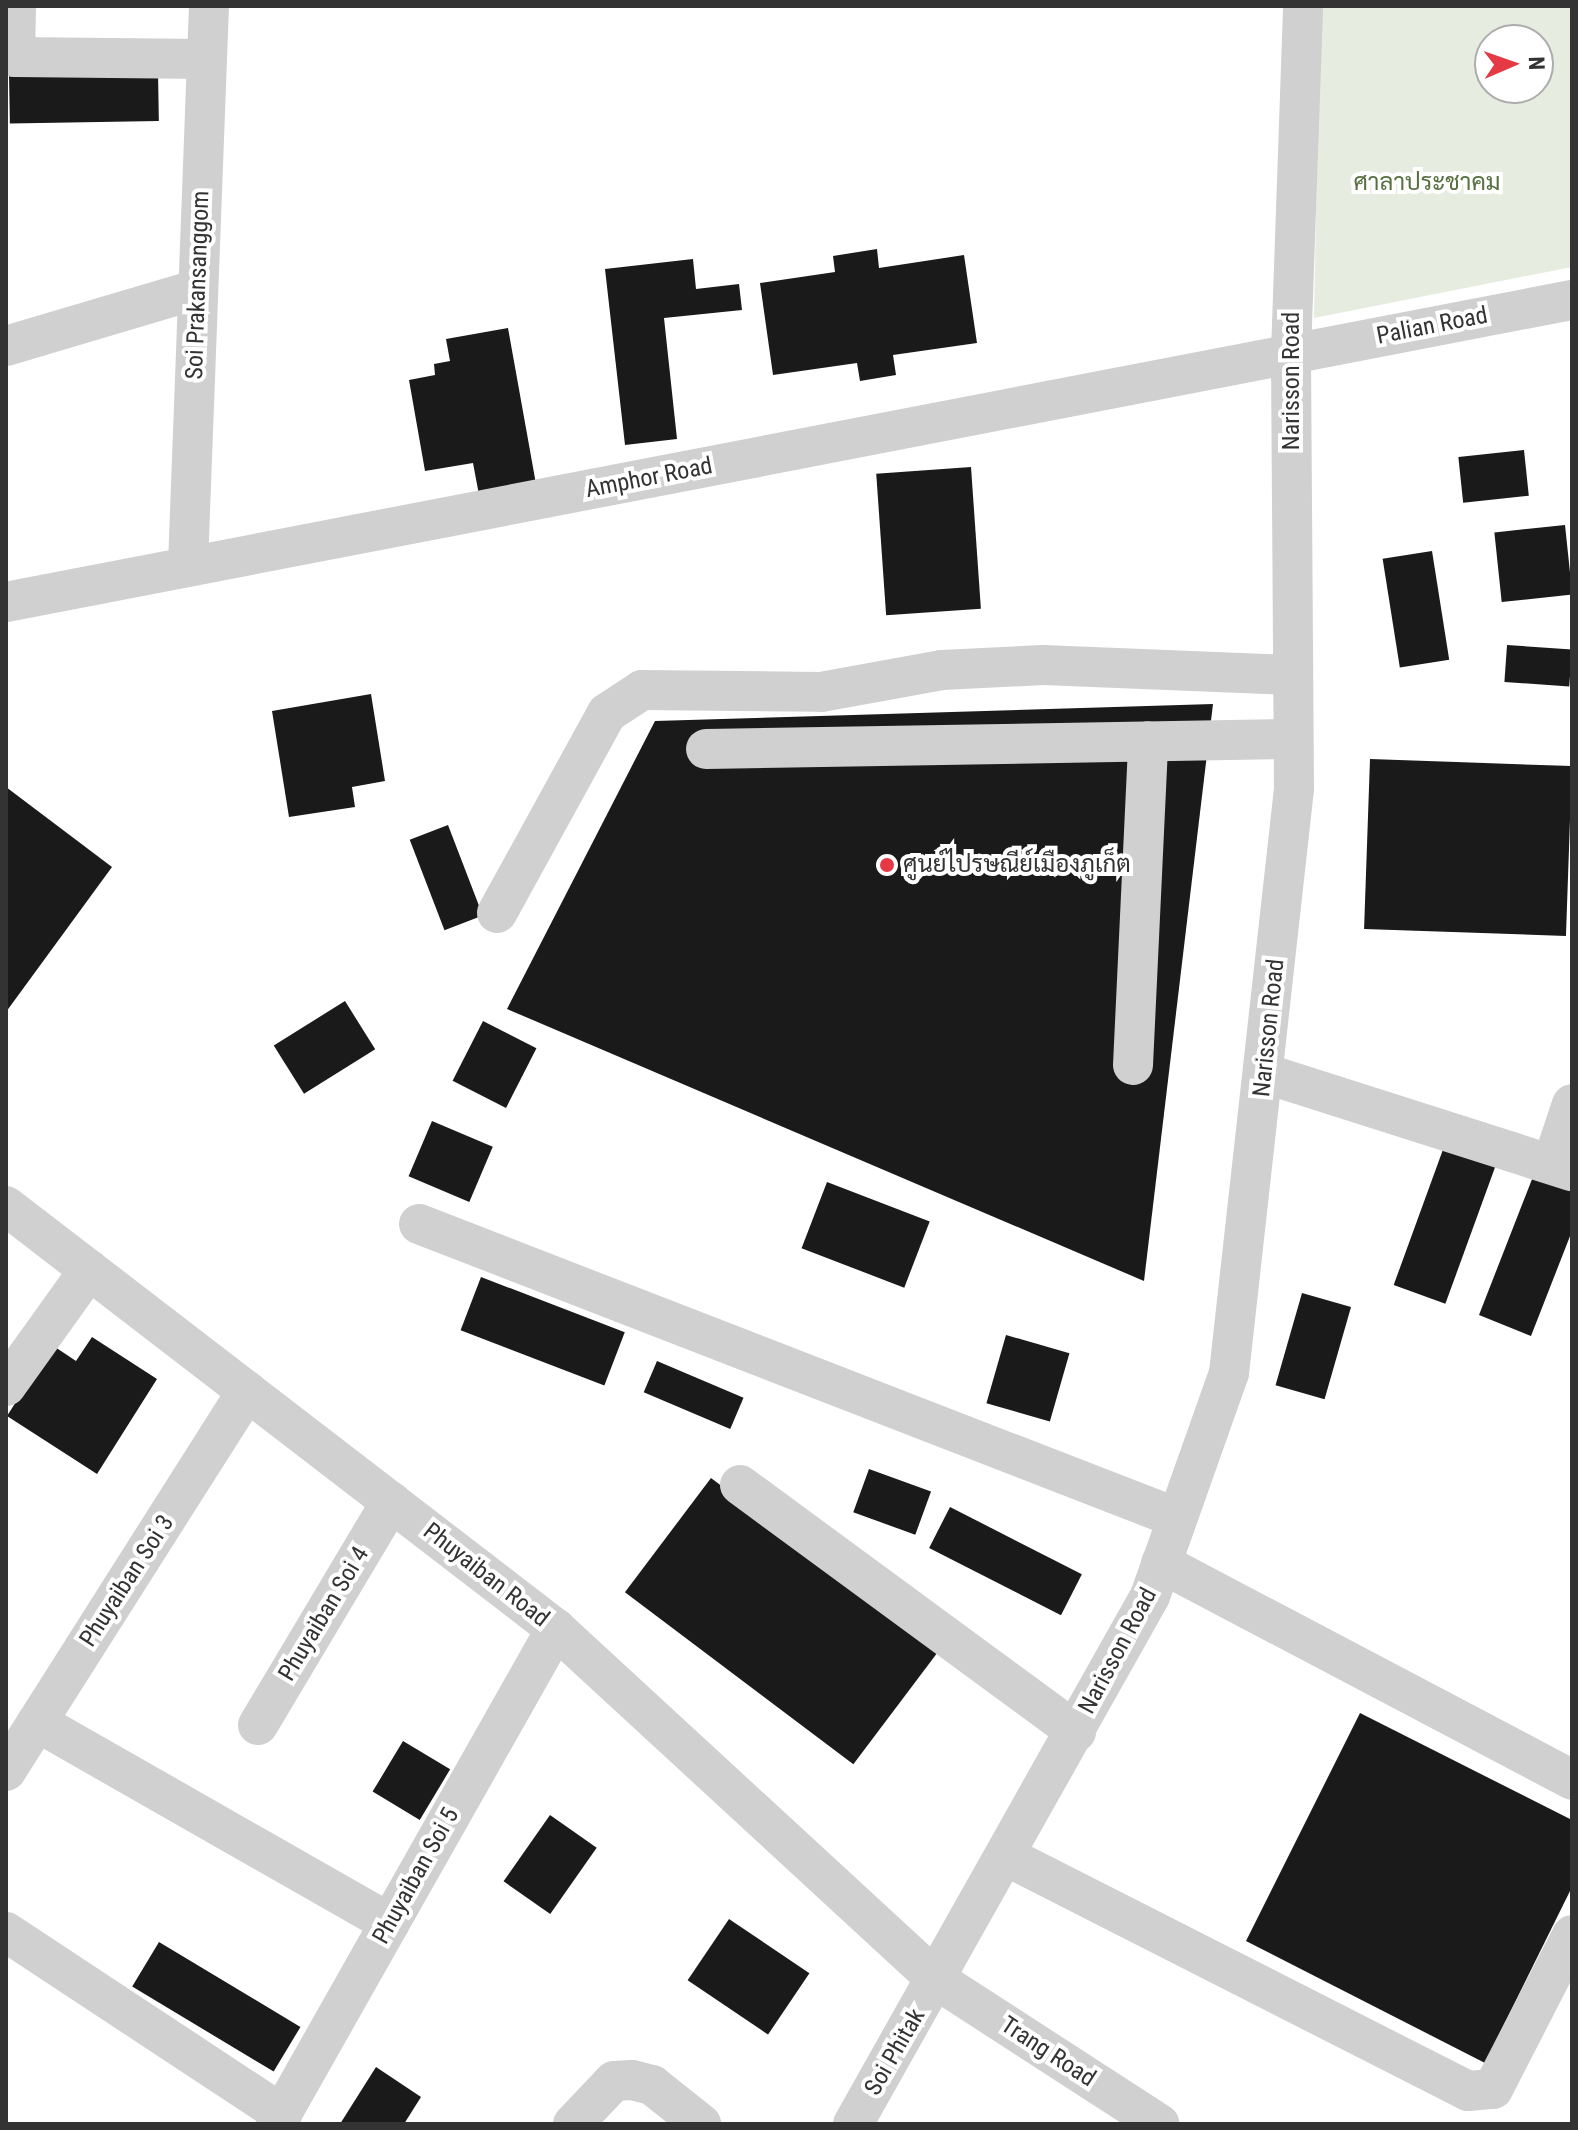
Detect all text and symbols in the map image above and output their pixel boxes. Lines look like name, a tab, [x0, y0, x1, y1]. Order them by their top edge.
north arrow	[1474, 24, 1554, 104]
text: N	[1524, 56, 1549, 70]
park label: ศาลาประชาคม	[1353, 169, 1501, 197]
street label: Soi Prakansanggom	[180, 190, 216, 380]
street label: Palian Road	[1374, 301, 1490, 351]
street label: Narisson Road	[1278, 312, 1306, 450]
street label: Amphor Road	[583, 452, 715, 504]
place label: ศูนย์ไปรษณีย์เมืองภูเก็ต	[903, 851, 1131, 879]
marker: ศูนย์ไปรษณีย์เมืองภูเก็ต	[878, 856, 896, 874]
street label: Narisson Road	[1247, 958, 1291, 1098]
street label: Phuyaiban Soi 3	[74, 1510, 180, 1652]
street label: Phuyaiban Road	[417, 1517, 555, 1633]
street label: Phuyaiban Soi 4	[273, 1542, 375, 1686]
street label: Narisson Road	[1073, 1583, 1163, 1719]
street label: Phuyaiban Soi 5	[367, 1803, 465, 1949]
street label: Soi Phitak	[859, 2004, 931, 2100]
street label: Trang Road	[995, 2011, 1101, 2093]

